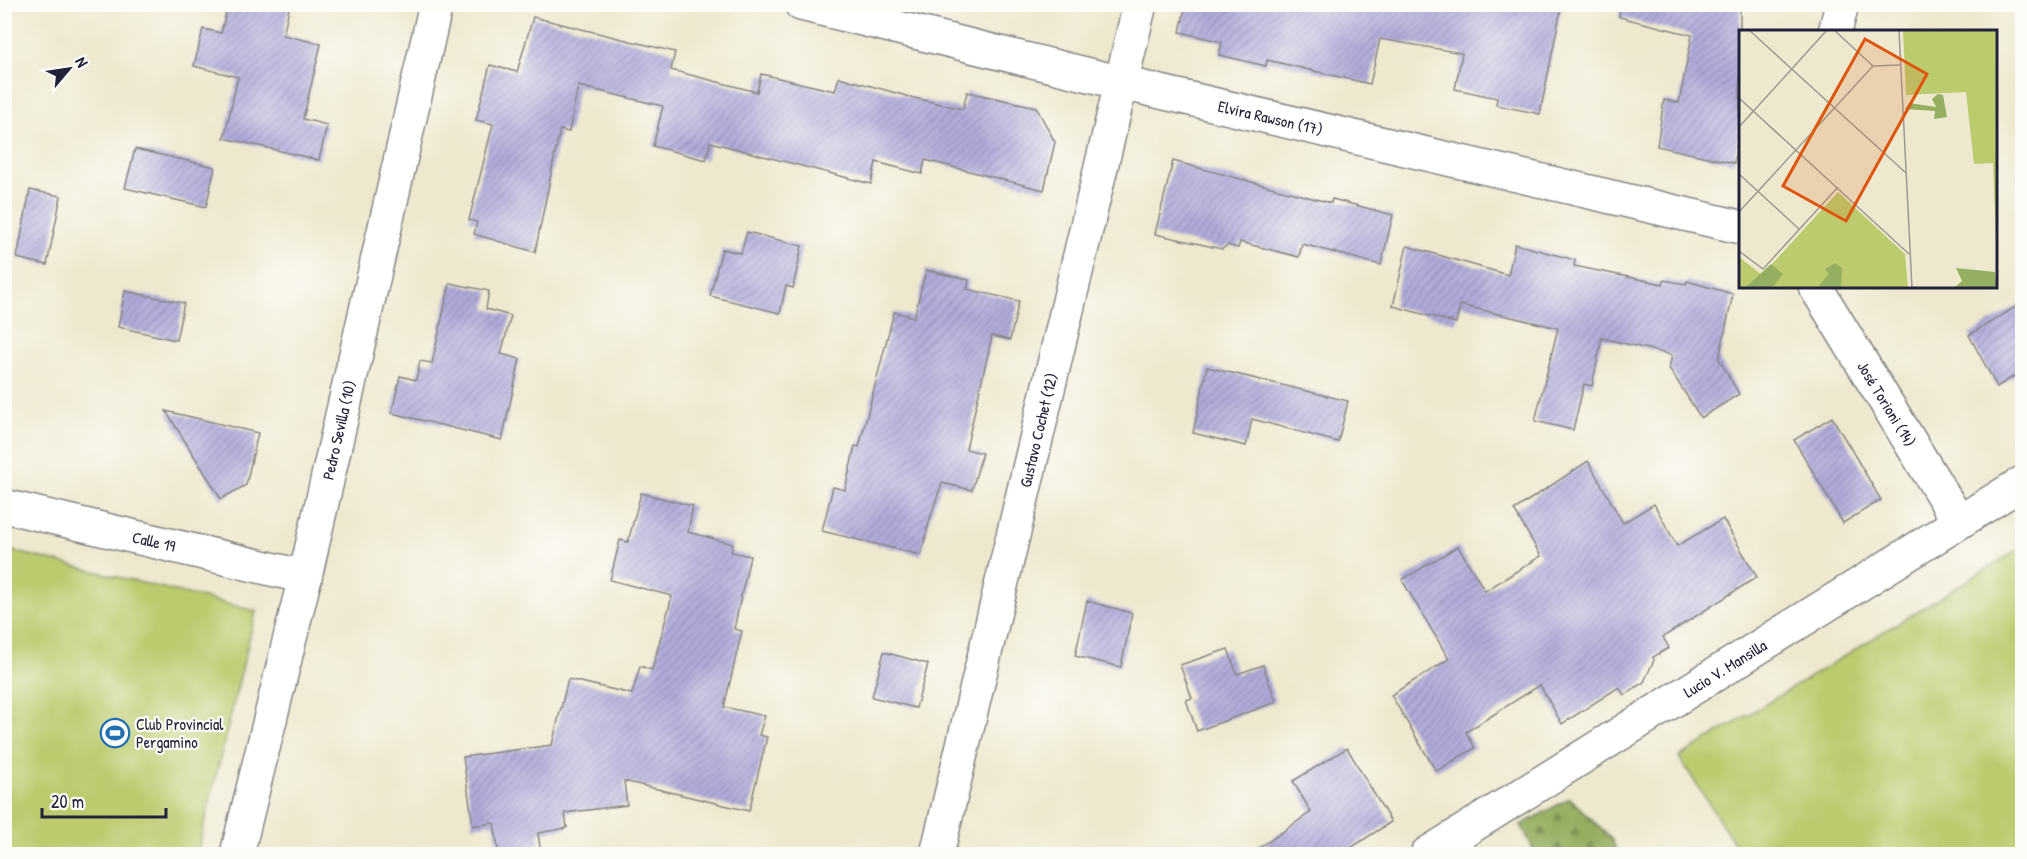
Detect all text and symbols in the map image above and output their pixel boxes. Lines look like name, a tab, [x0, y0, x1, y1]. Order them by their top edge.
inset map	[1739, 30, 1997, 288]
north arrow	[39, 39, 99, 99]
text: N	[70, 53, 94, 71]
street label: Elvira Rawson (17)	[1216, 95, 1325, 140]
street label: José Torioni (14)	[1852, 357, 1921, 451]
street label: Gustavo Cochet (12)	[1014, 371, 1063, 489]
street label: Pedro Sevilla (10)	[317, 378, 361, 482]
street label: Calle 19	[130, 526, 178, 557]
street label: Lucio V. Mansilla	[1679, 634, 1771, 703]
place label: Club Provincial Pergamino	[136, 713, 224, 753]
sports icon: Club Provincial Pergamino	[99, 717, 131, 749]
scale bar	[42, 781, 166, 819]
text: 20 m	[51, 789, 84, 814]

